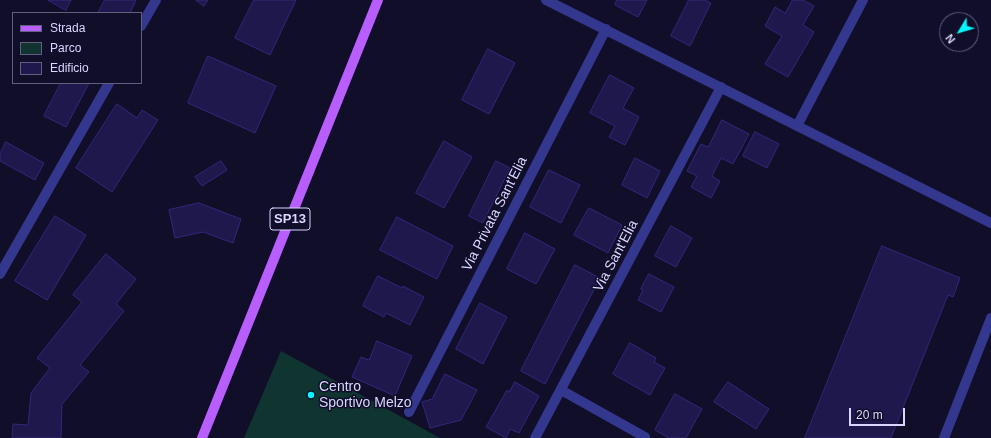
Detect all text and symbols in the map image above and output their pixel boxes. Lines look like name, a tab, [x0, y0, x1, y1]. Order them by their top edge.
legend	[12, 12, 142, 84]
north arrow	[939, 12, 979, 52]
text: Strada	[50, 21, 85, 35]
text: N	[943, 32, 958, 46]
text: Parco	[50, 41, 81, 55]
text: Edificio	[50, 61, 89, 75]
street label: Via Privata Sant'Elia	[459, 154, 531, 274]
road number: SP13	[270, 208, 310, 230]
street label: Via Sant'Elia	[590, 217, 642, 295]
place label: Centro Sportivo Melzo	[319, 379, 412, 412]
marker: Centro Sportivo Melzo	[306, 390, 316, 400]
scale bar	[851, 400, 907, 426]
text: 20 m	[856, 408, 883, 422]

